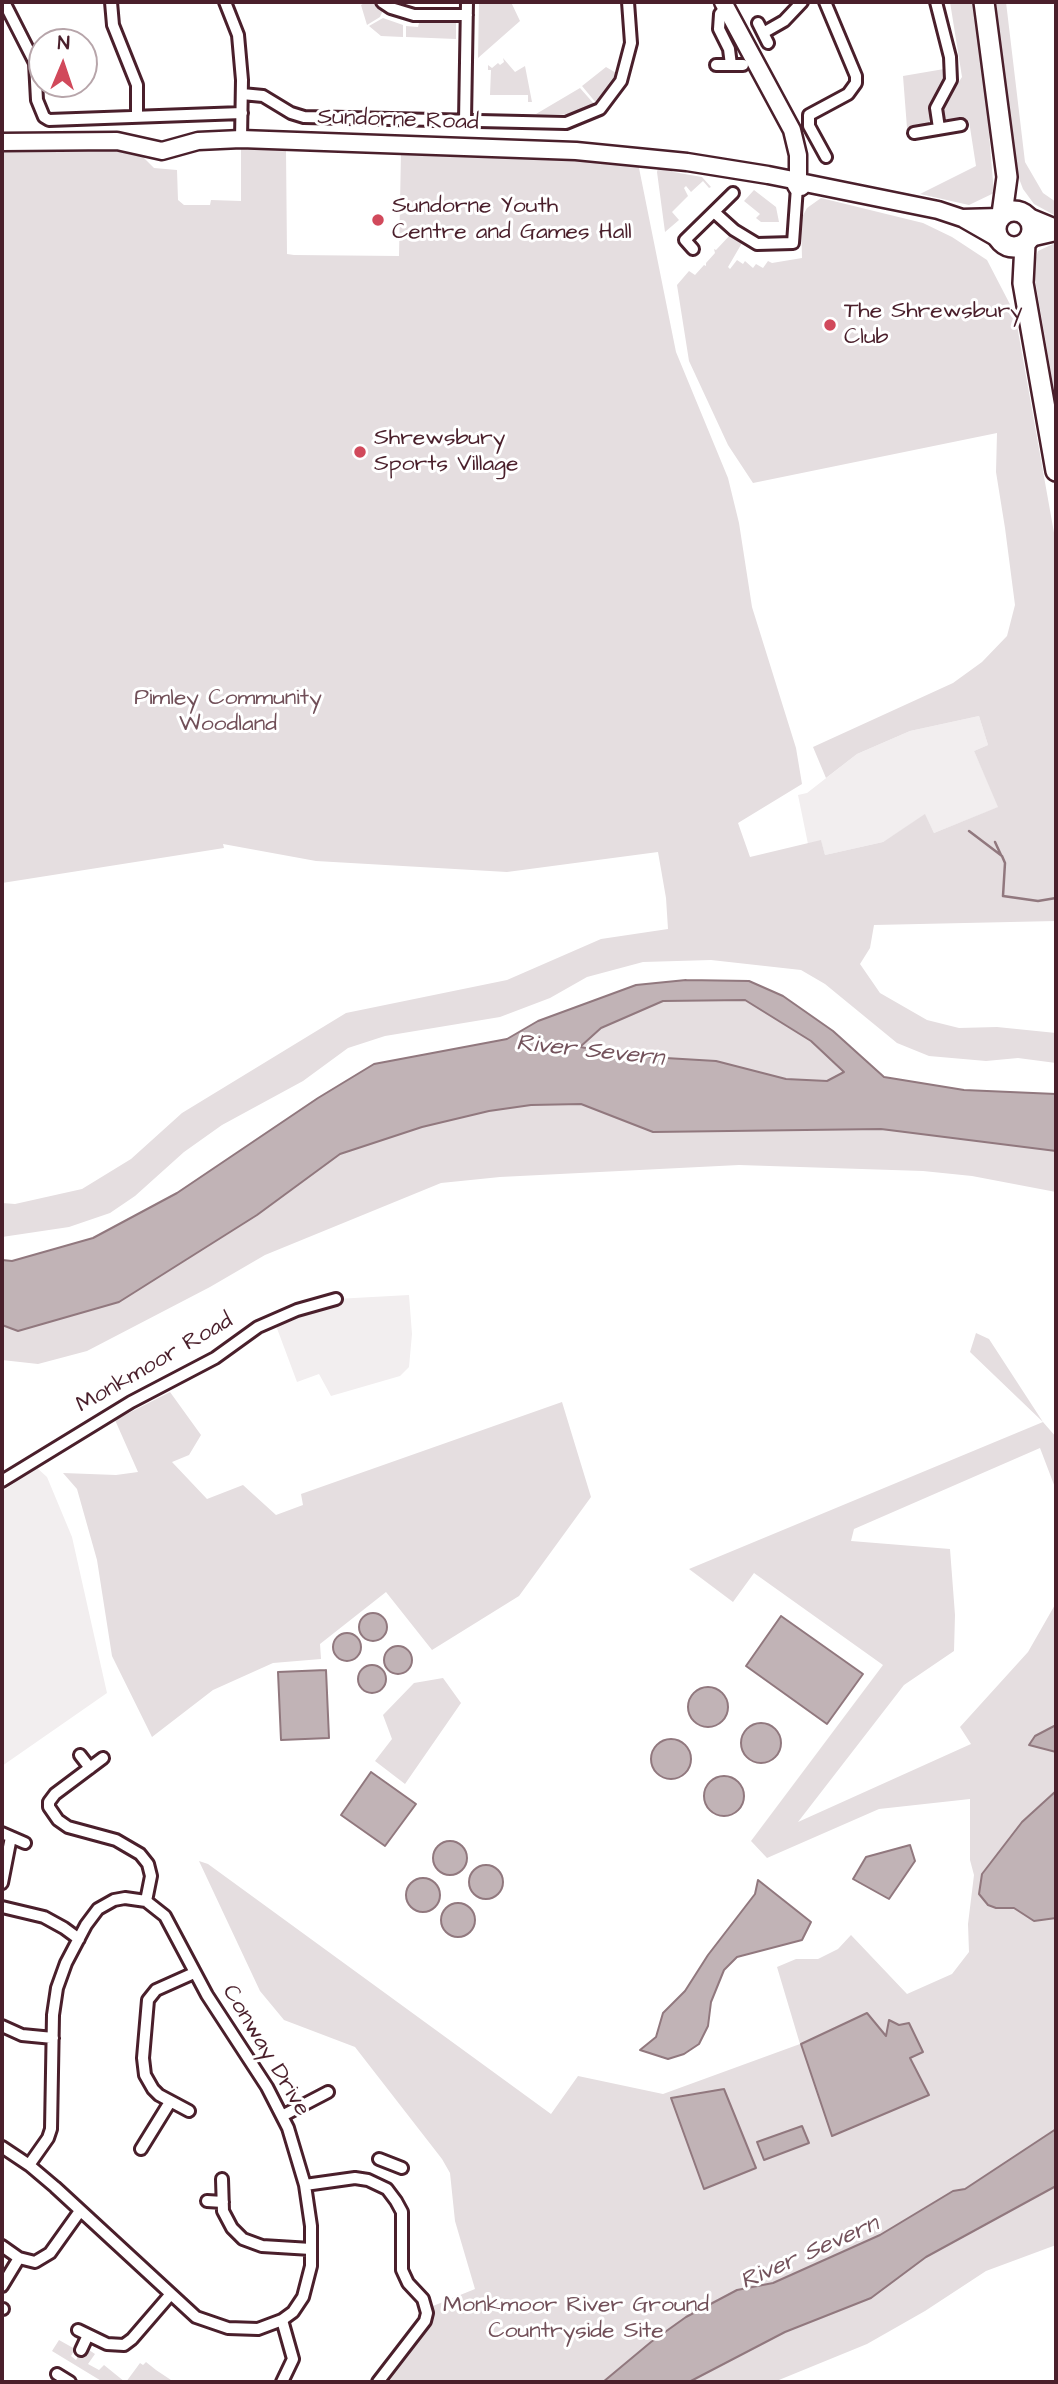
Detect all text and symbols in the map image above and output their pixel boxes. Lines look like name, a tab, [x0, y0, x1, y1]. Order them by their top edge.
north arrow	[28, 28, 98, 98]
text: N	[57, 30, 70, 57]
street label: Sundorne Road	[317, 104, 479, 138]
place label: Sundorne Youth Centre and Games Hall	[392, 193, 632, 247]
marker: Sundorne Youth Centre and Games Hall	[370, 212, 386, 228]
place label: The Shrewsbury Club	[844, 298, 1023, 352]
marker: The Shrewsbury Club	[822, 317, 838, 333]
place label: Shrewsbury Sports Village	[374, 425, 518, 479]
marker: Shrewsbury Sports Village	[352, 444, 368, 460]
park label: Pimley Community Woodland	[134, 685, 322, 739]
water label: River Severn	[515, 1030, 665, 1074]
street label: Monkmoor Road	[72, 1308, 238, 1420]
street label: Conway Drive	[215, 1980, 315, 2122]
water label: River Severn	[736, 2211, 884, 2297]
park label: Monkmoor River Ground Countryside Site	[443, 2292, 709, 2346]

